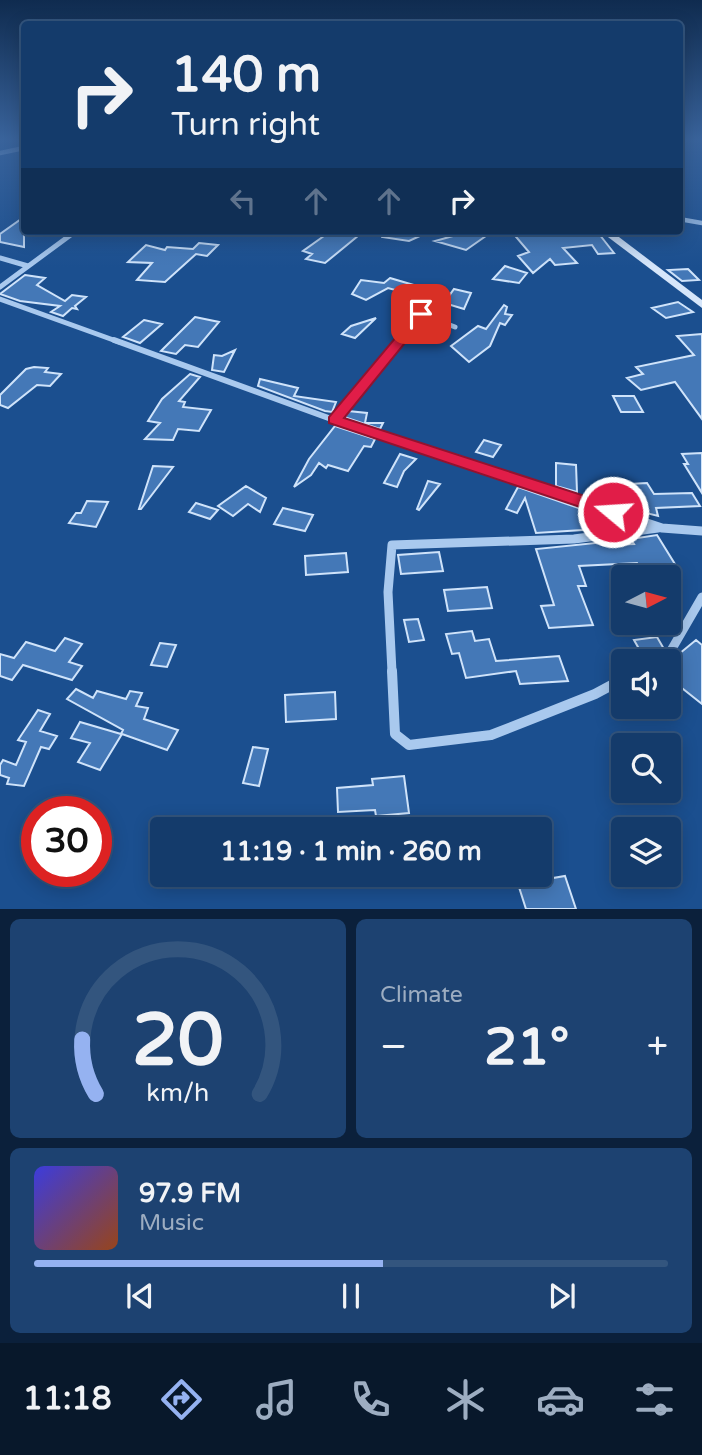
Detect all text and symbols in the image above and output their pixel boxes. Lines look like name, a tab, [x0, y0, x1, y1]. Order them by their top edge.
text: 140 m	[171, 46, 321, 105]
icon: right	[56, 49, 147, 140]
text: Turn right	[171, 106, 320, 144]
icon: left	[224, 182, 262, 220]
icon: ahead	[297, 182, 335, 220]
icon: ahead	[370, 182, 408, 220]
icon: right	[443, 182, 481, 220]
pin	[391, 284, 451, 344]
icon: arrive	[402, 295, 440, 333]
position arrow	[576, 475, 650, 549]
north arrow	[611, 565, 681, 635]
map controls	[611, 565, 681, 887]
button: sound	[611, 649, 681, 719]
button: search	[611, 733, 681, 803]
speed limit sign: 30	[21, 796, 112, 887]
button: layers	[611, 817, 681, 887]
text: 11:19 · 1 min · 260 m	[220, 836, 482, 867]
text: Climate	[380, 981, 463, 1009]
text: 20	[132, 998, 224, 1086]
text: 21°	[484, 1016, 569, 1079]
text: −	[380, 1024, 407, 1070]
text: +	[647, 1024, 668, 1070]
text: km/h	[147, 1078, 209, 1108]
text: 97.9 FM	[139, 1178, 241, 1209]
text: Music	[139, 1209, 204, 1237]
icon: previous	[121, 1277, 159, 1315]
icon: pause	[332, 1277, 370, 1315]
icon: next	[543, 1277, 581, 1315]
icon: directions	[157, 1375, 206, 1424]
icon: music	[252, 1375, 301, 1424]
icon: phone	[346, 1375, 395, 1424]
icon: climate	[441, 1375, 490, 1424]
icon: car	[536, 1375, 585, 1424]
icon: filters	[630, 1375, 679, 1424]
text: 11:18	[23, 1380, 112, 1418]

